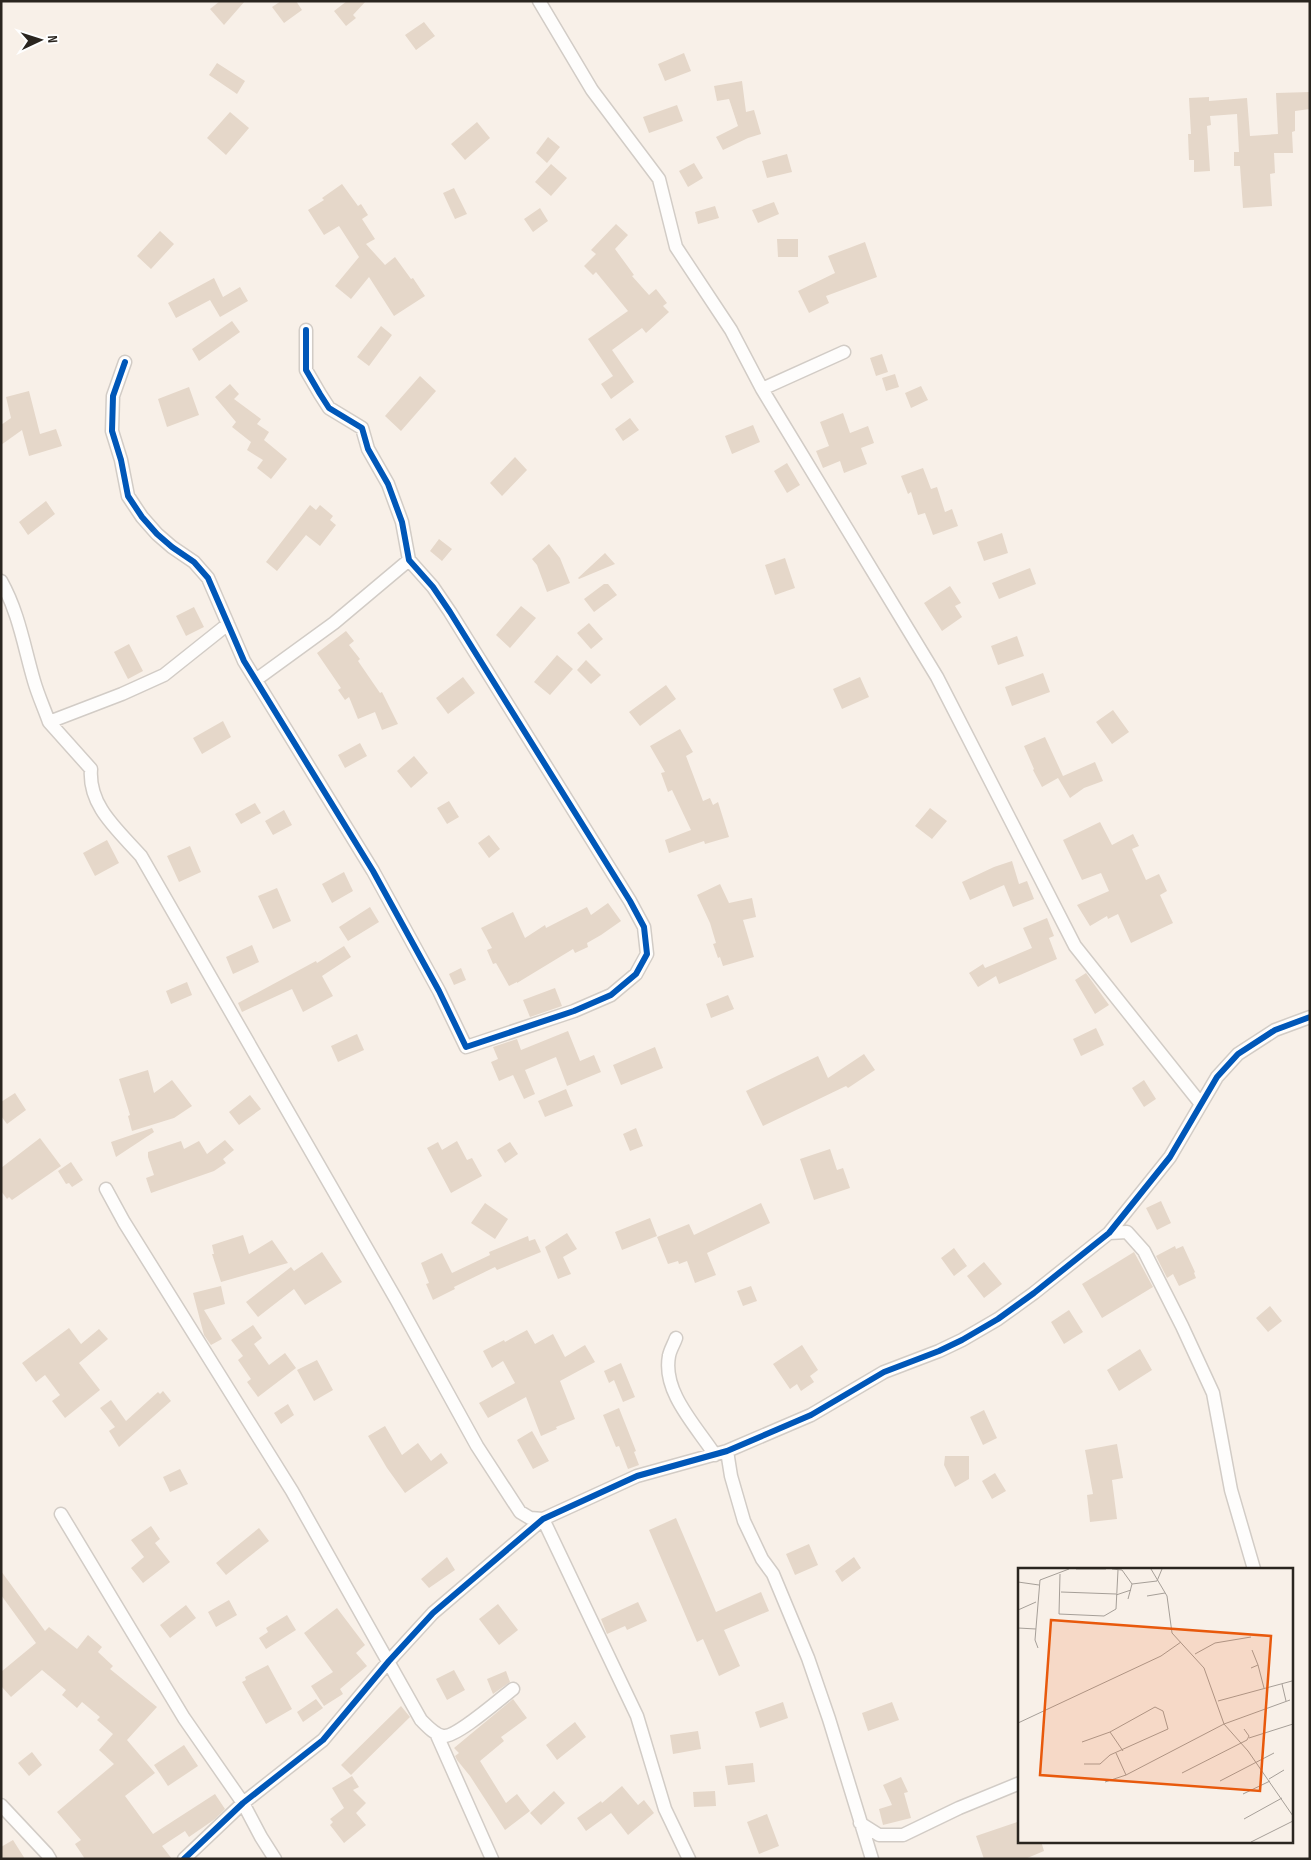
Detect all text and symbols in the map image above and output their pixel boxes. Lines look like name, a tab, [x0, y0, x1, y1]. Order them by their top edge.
north arrow	[15, 15, 65, 65]
text: N	[44, 35, 61, 43]
inset map	[1018, 1568, 1294, 1842]

